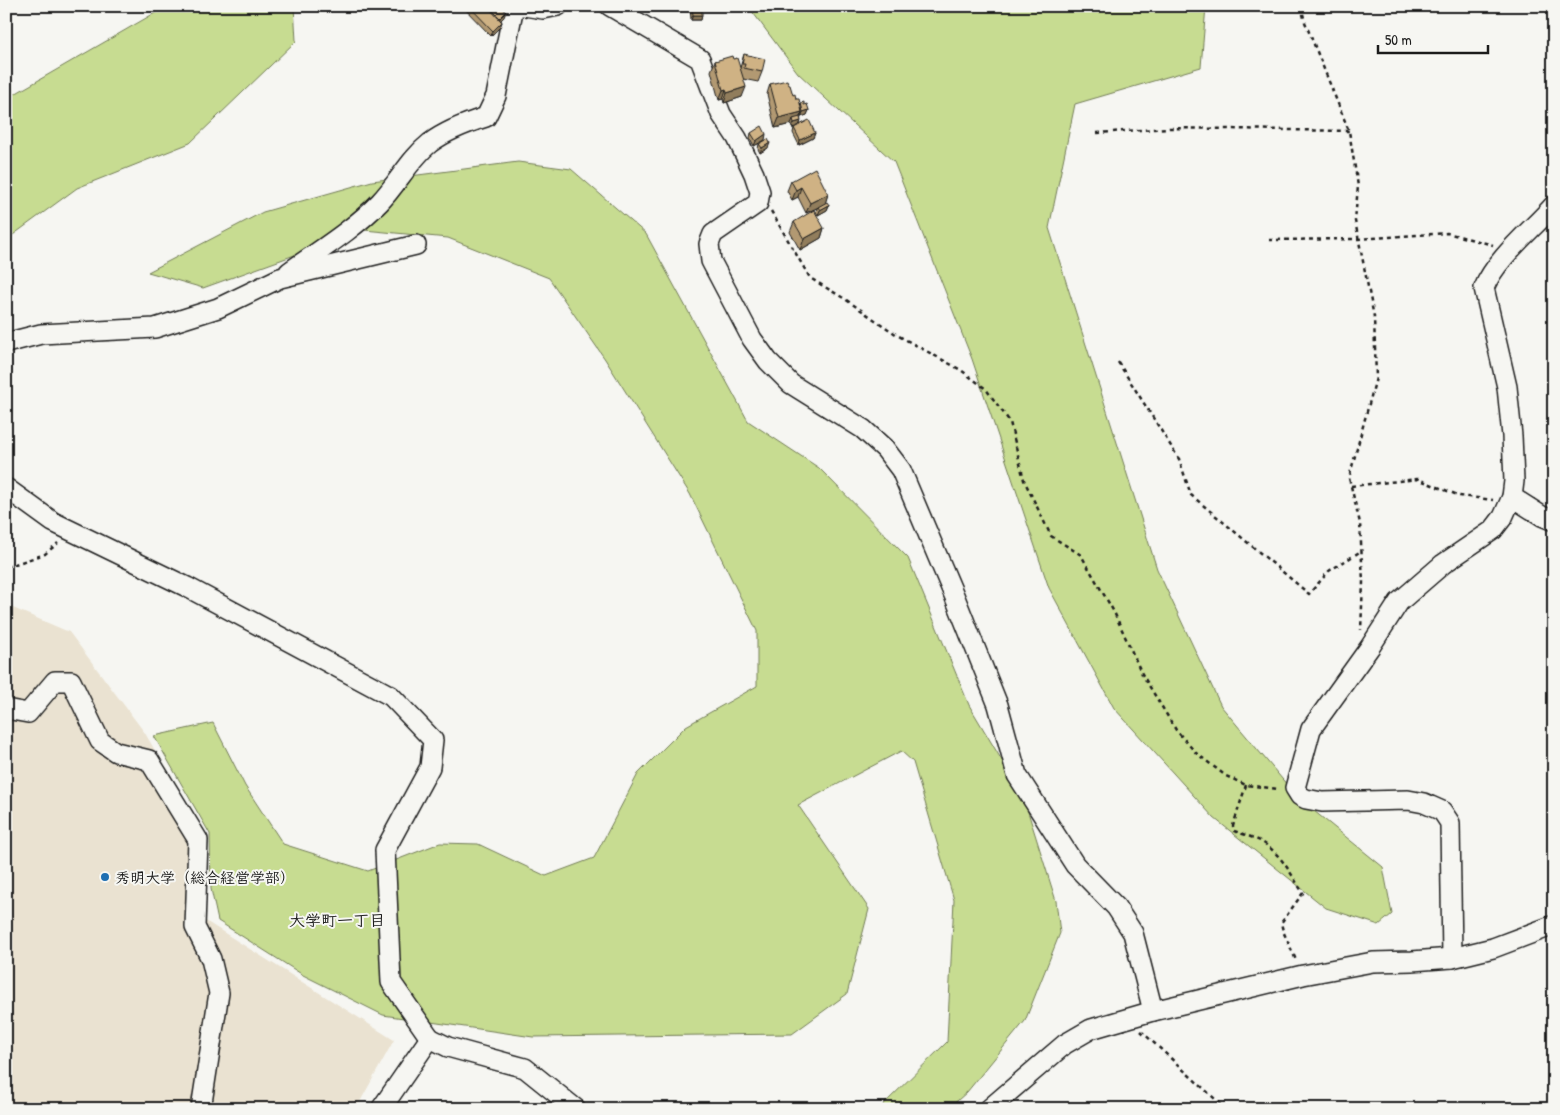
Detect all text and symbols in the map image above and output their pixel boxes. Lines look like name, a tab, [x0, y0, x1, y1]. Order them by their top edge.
scale bar	[1378, 22, 1488, 54]
text: 50 m	[1385, 29, 1412, 50]
place label: 秀明大学（総合経営学部）	[115, 867, 295, 888]
marker: 秀明大学（総合経営学部）	[99, 871, 111, 883]
district label: 大学町一丁目	[289, 909, 385, 931]

